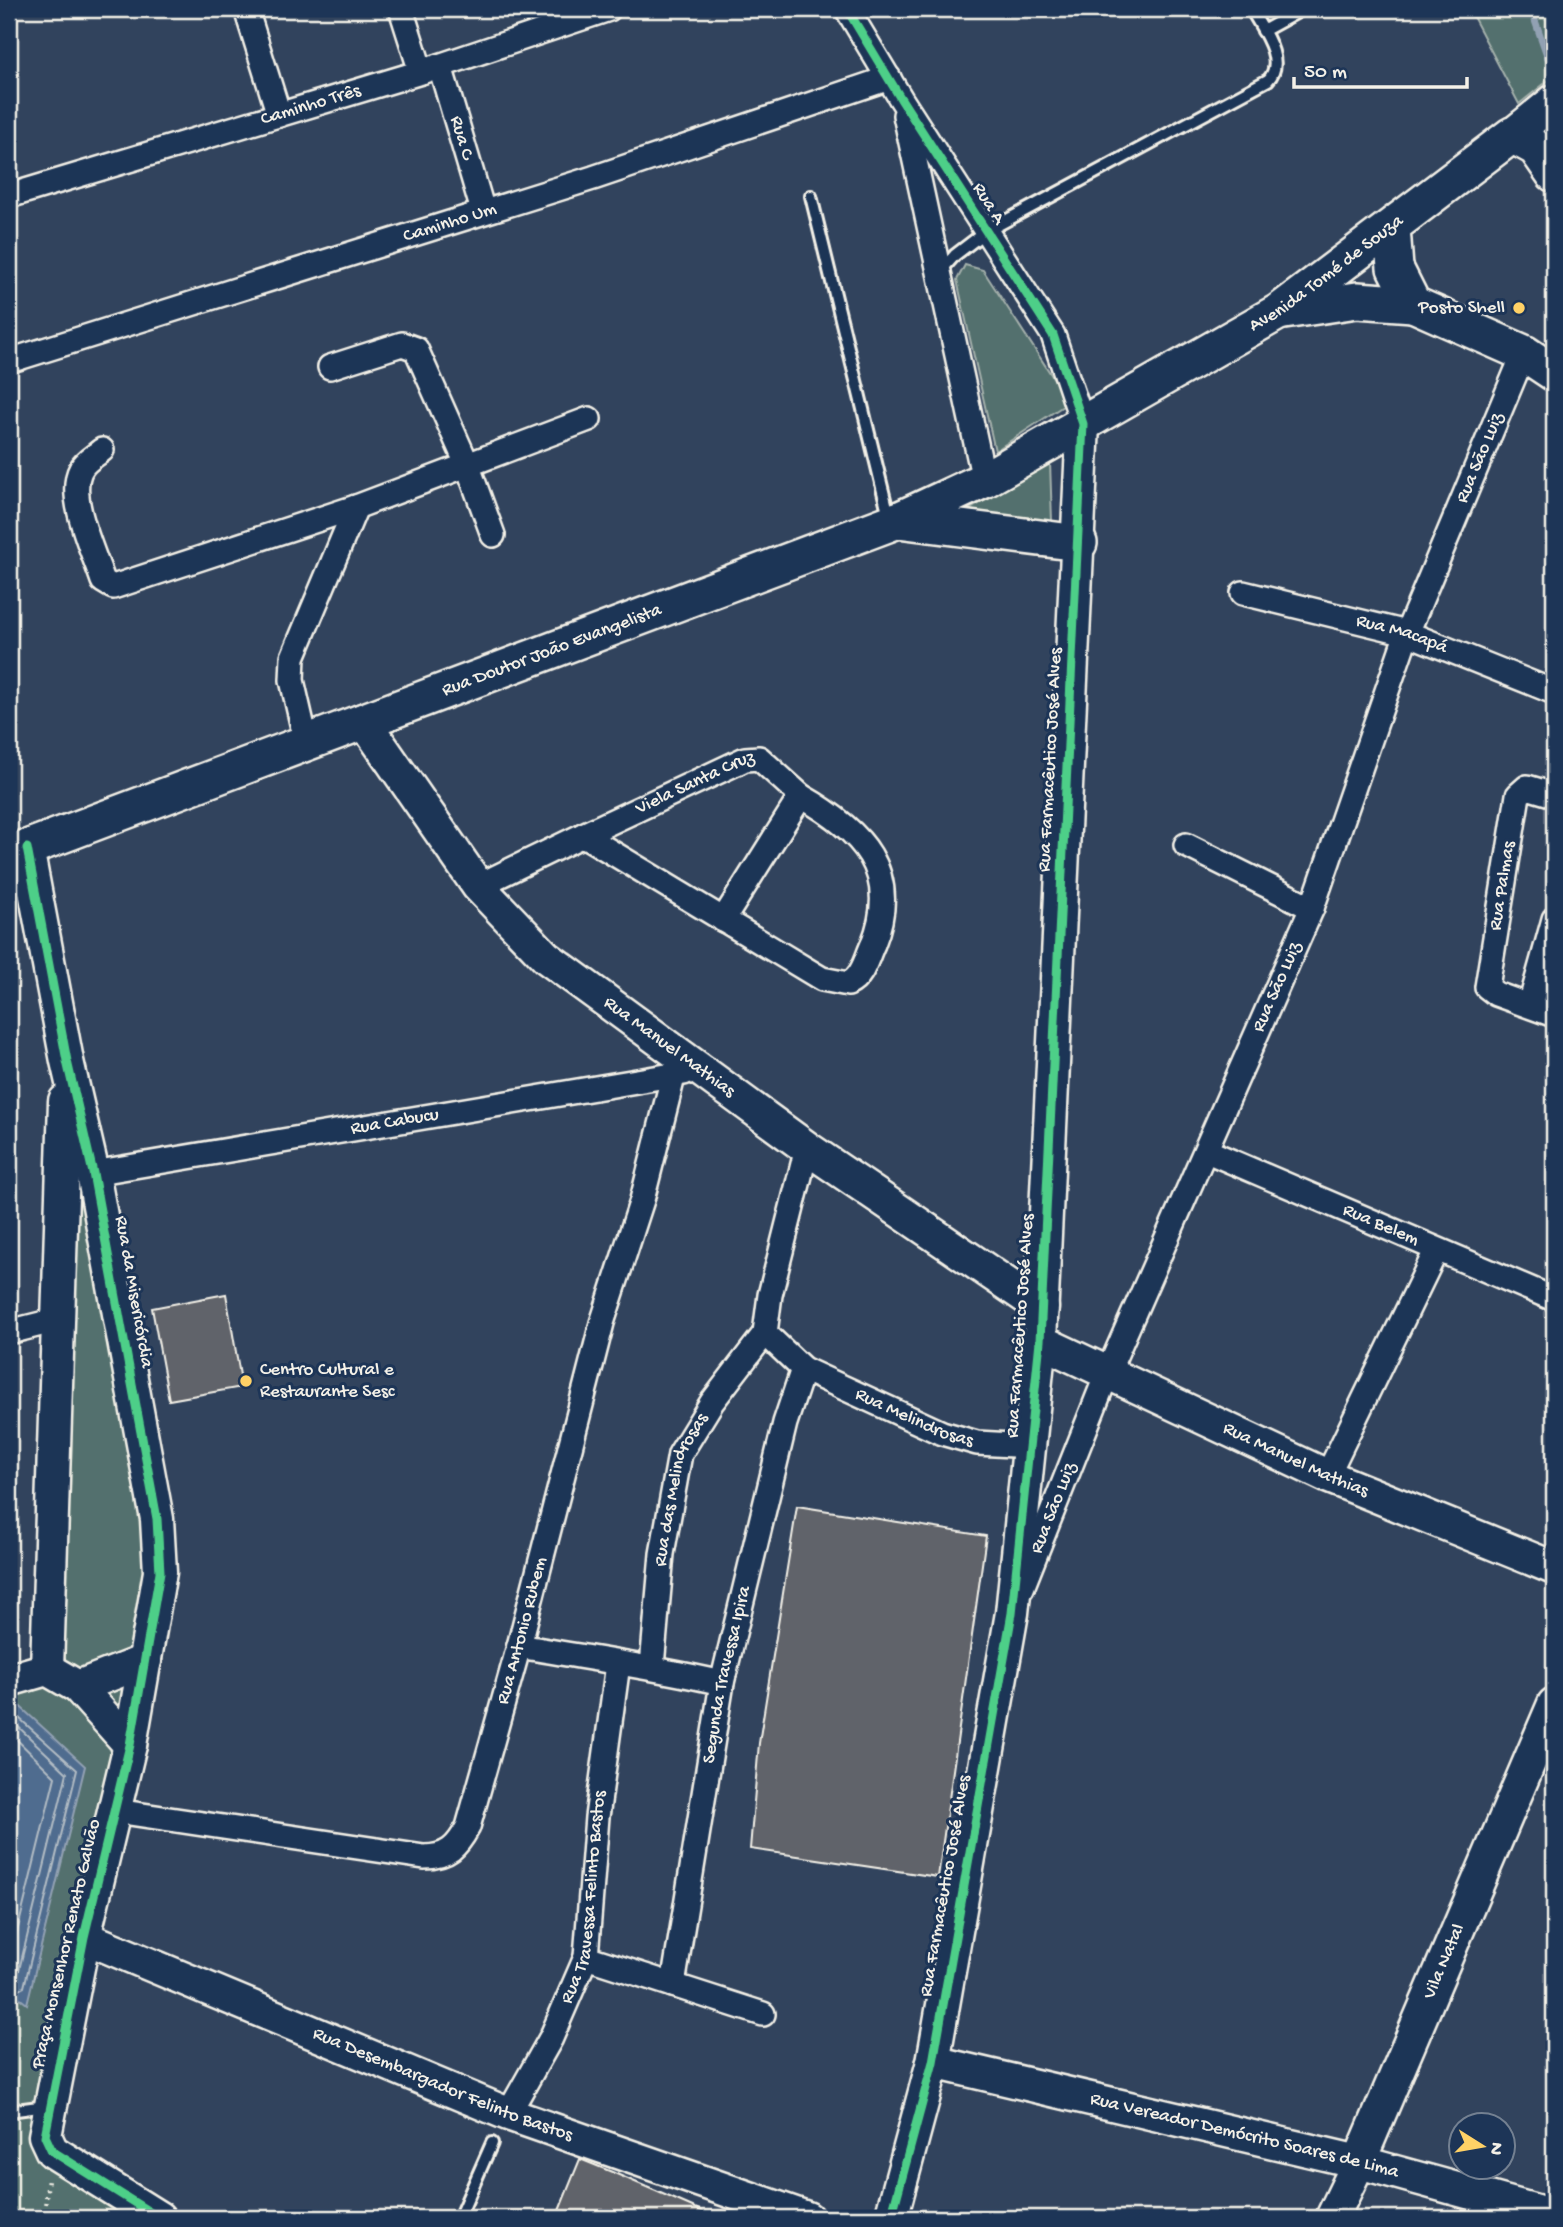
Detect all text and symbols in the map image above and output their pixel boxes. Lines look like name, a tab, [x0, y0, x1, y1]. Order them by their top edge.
scale bar	[1294, 46, 1467, 90]
text: 50 m	[1304, 61, 1347, 86]
street label: Caminho Três	[258, 79, 364, 131]
street label: Rua C	[444, 113, 479, 164]
street label: Rua A	[966, 179, 1011, 231]
street label: Caminho Um	[400, 197, 500, 248]
street label: Avenida Tomé de Souza	[1245, 209, 1409, 338]
place label: Posto Shell	[1417, 297, 1505, 320]
marker: Posto Shell	[1511, 300, 1527, 316]
street label: Rua São Luiz	[1451, 409, 1510, 507]
street label: Rua Doutor João Evangelista	[439, 598, 666, 702]
street label: Rua Macapá	[1354, 609, 1452, 660]
street label: Rua Farmacêutico José Alves	[1034, 646, 1068, 873]
street label: Viela Santa Cruz	[631, 747, 756, 821]
street label: Rua Palmas	[1485, 839, 1522, 932]
street label: Rua São Luiz	[1247, 938, 1307, 1036]
street label: Rua Manuel Mathias	[599, 991, 740, 1104]
street label: Rua Cabucu	[349, 1103, 441, 1141]
street label: Rua Belem	[1339, 1199, 1423, 1252]
street label: Rua Farmacêutico José Alves	[1002, 1212, 1040, 1439]
street label: Rua da Misericórdia	[108, 1214, 158, 1371]
place label: Centro Cultural e Restaurante Sesc	[260, 1359, 395, 1404]
marker: Centro Cultural e Restaurante Sesc	[238, 1373, 254, 1389]
street label: Rua Melindrosas	[851, 1383, 977, 1453]
street label: Rua das Melindrosas	[649, 1408, 714, 1567]
street label: Rua Manuel Mathias	[1219, 1417, 1373, 1503]
street label: Rua São Luiz	[1025, 1459, 1082, 1557]
street label: Rua Antonio Rubem	[492, 1554, 553, 1707]
street label: Segunda Travessa Ipira	[698, 1582, 757, 1765]
street label: Rua Farmacêutico José Alves	[915, 1772, 977, 1999]
street label: Rua Travessa Felinto Bastos	[556, 1788, 612, 2007]
street label: Praça Monsenhor Renato Galvão	[27, 1817, 107, 2072]
street label: Vila Natal	[1418, 1921, 1470, 2004]
street label: Rua Desembargador Felinto Bastos	[309, 2022, 577, 2147]
street label: Rua Vereador Demócrito Soares de Lima	[1088, 2088, 1403, 2184]
north arrow	[1448, 2112, 1518, 2182]
text: N	[1483, 2140, 1508, 2157]

